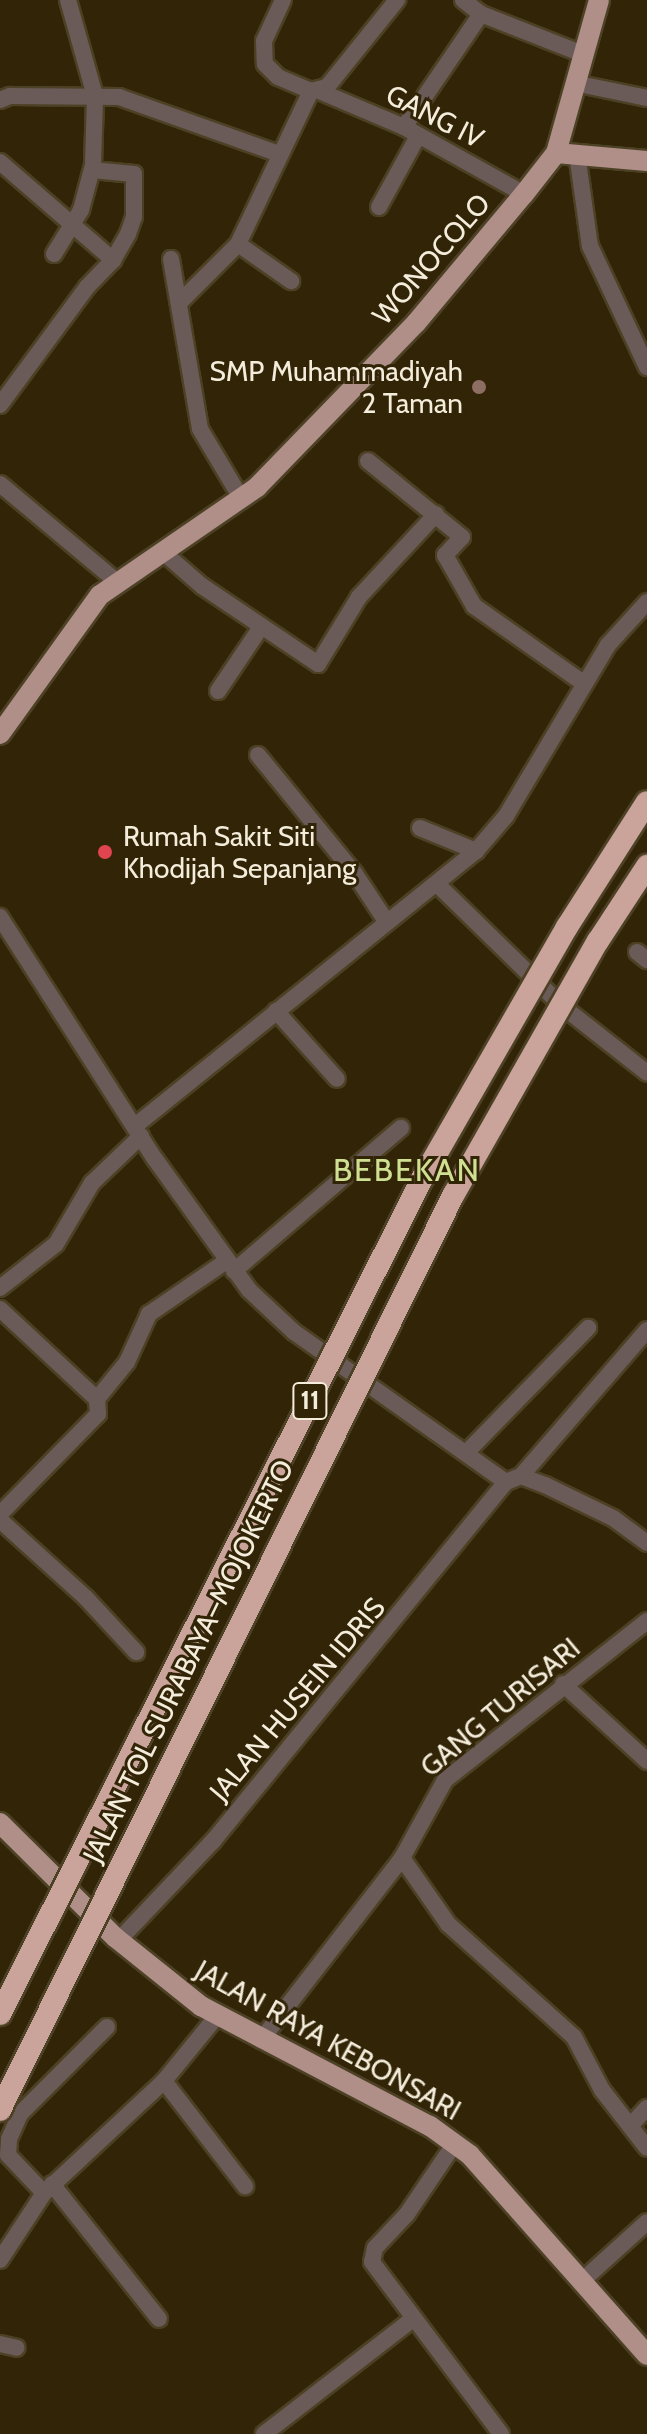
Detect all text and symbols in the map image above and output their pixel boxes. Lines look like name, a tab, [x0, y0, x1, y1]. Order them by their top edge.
street label: GANG IV	[381, 77, 489, 155]
street label: WONOCOLO	[365, 187, 497, 331]
place label: SMP Muhammadiyah 2 Taman	[209, 354, 463, 420]
marker: SMP Muhammadiyah 2 Taman	[470, 378, 488, 396]
place label: Rumah Sakit Siti Khodijah Sepanjang	[123, 819, 356, 885]
marker: Rumah Sakit Siti Khodijah Sepanjang	[94, 841, 116, 863]
district label: BEBEKAN	[333, 1151, 481, 1189]
road number: 11	[292, 1379, 328, 1423]
street label: JALAN TOL SURABAYA–MOJOKERTO	[76, 1454, 300, 1868]
street label: JALAN HUSEIN IDRIS	[202, 1591, 392, 1807]
street label: GANG TURISARI	[413, 1631, 587, 1783]
street label: JALAN RAYA KEBONSARI	[189, 1953, 467, 2127]

